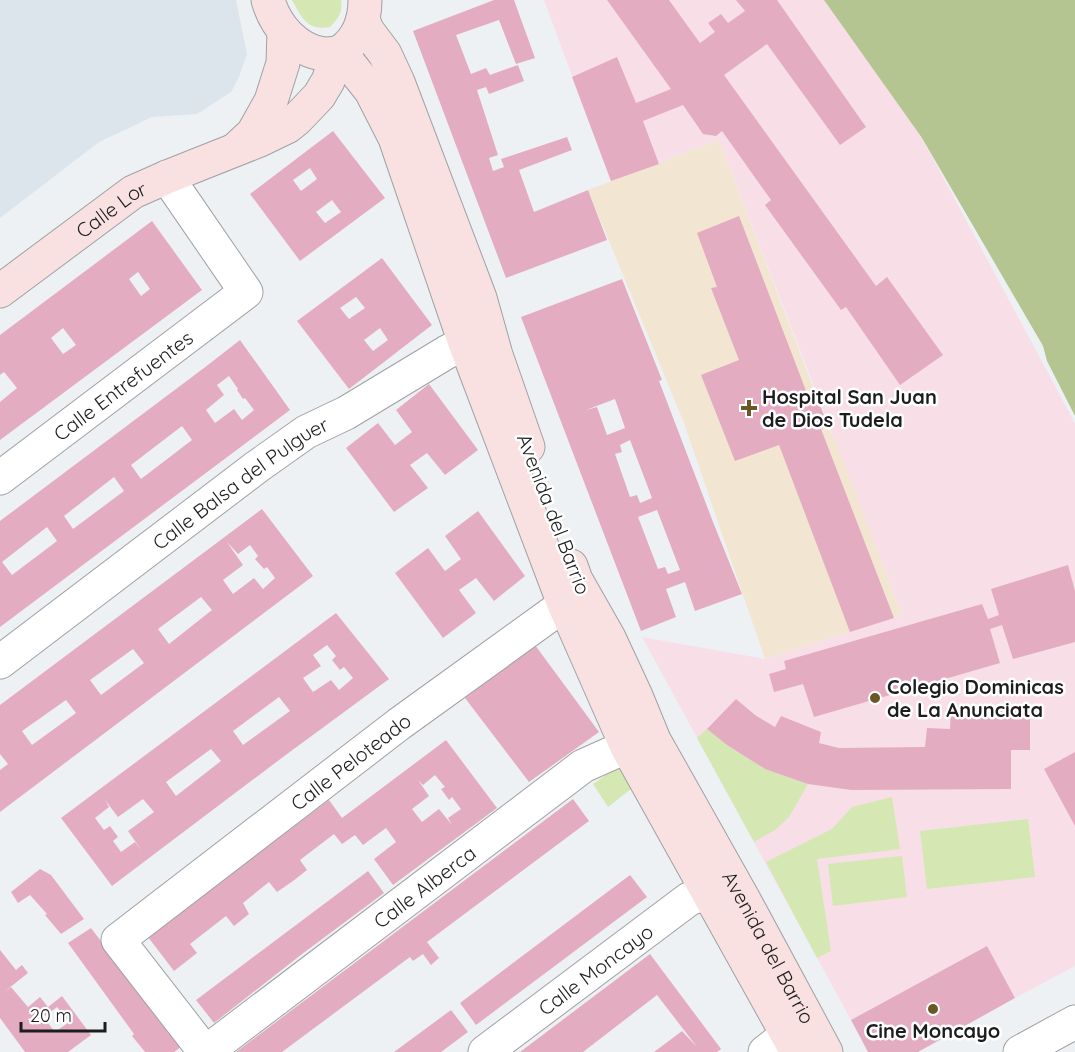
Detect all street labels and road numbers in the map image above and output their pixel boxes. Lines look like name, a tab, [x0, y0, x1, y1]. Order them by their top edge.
street label: Calle Lor	[71, 175, 150, 243]
street label: Calle Entrefuentes	[48, 324, 197, 446]
street label: Calle Balsa del Pulguer	[147, 411, 332, 555]
street label: Avenida del Barrio	[512, 430, 596, 598]
street label: Calle Peloteado	[285, 707, 415, 815]
street label: Calle Alberca	[368, 840, 480, 933]
street label: Avenida del Barrio	[718, 866, 821, 1028]
street label: Calle Moncayo	[533, 918, 658, 1020]

